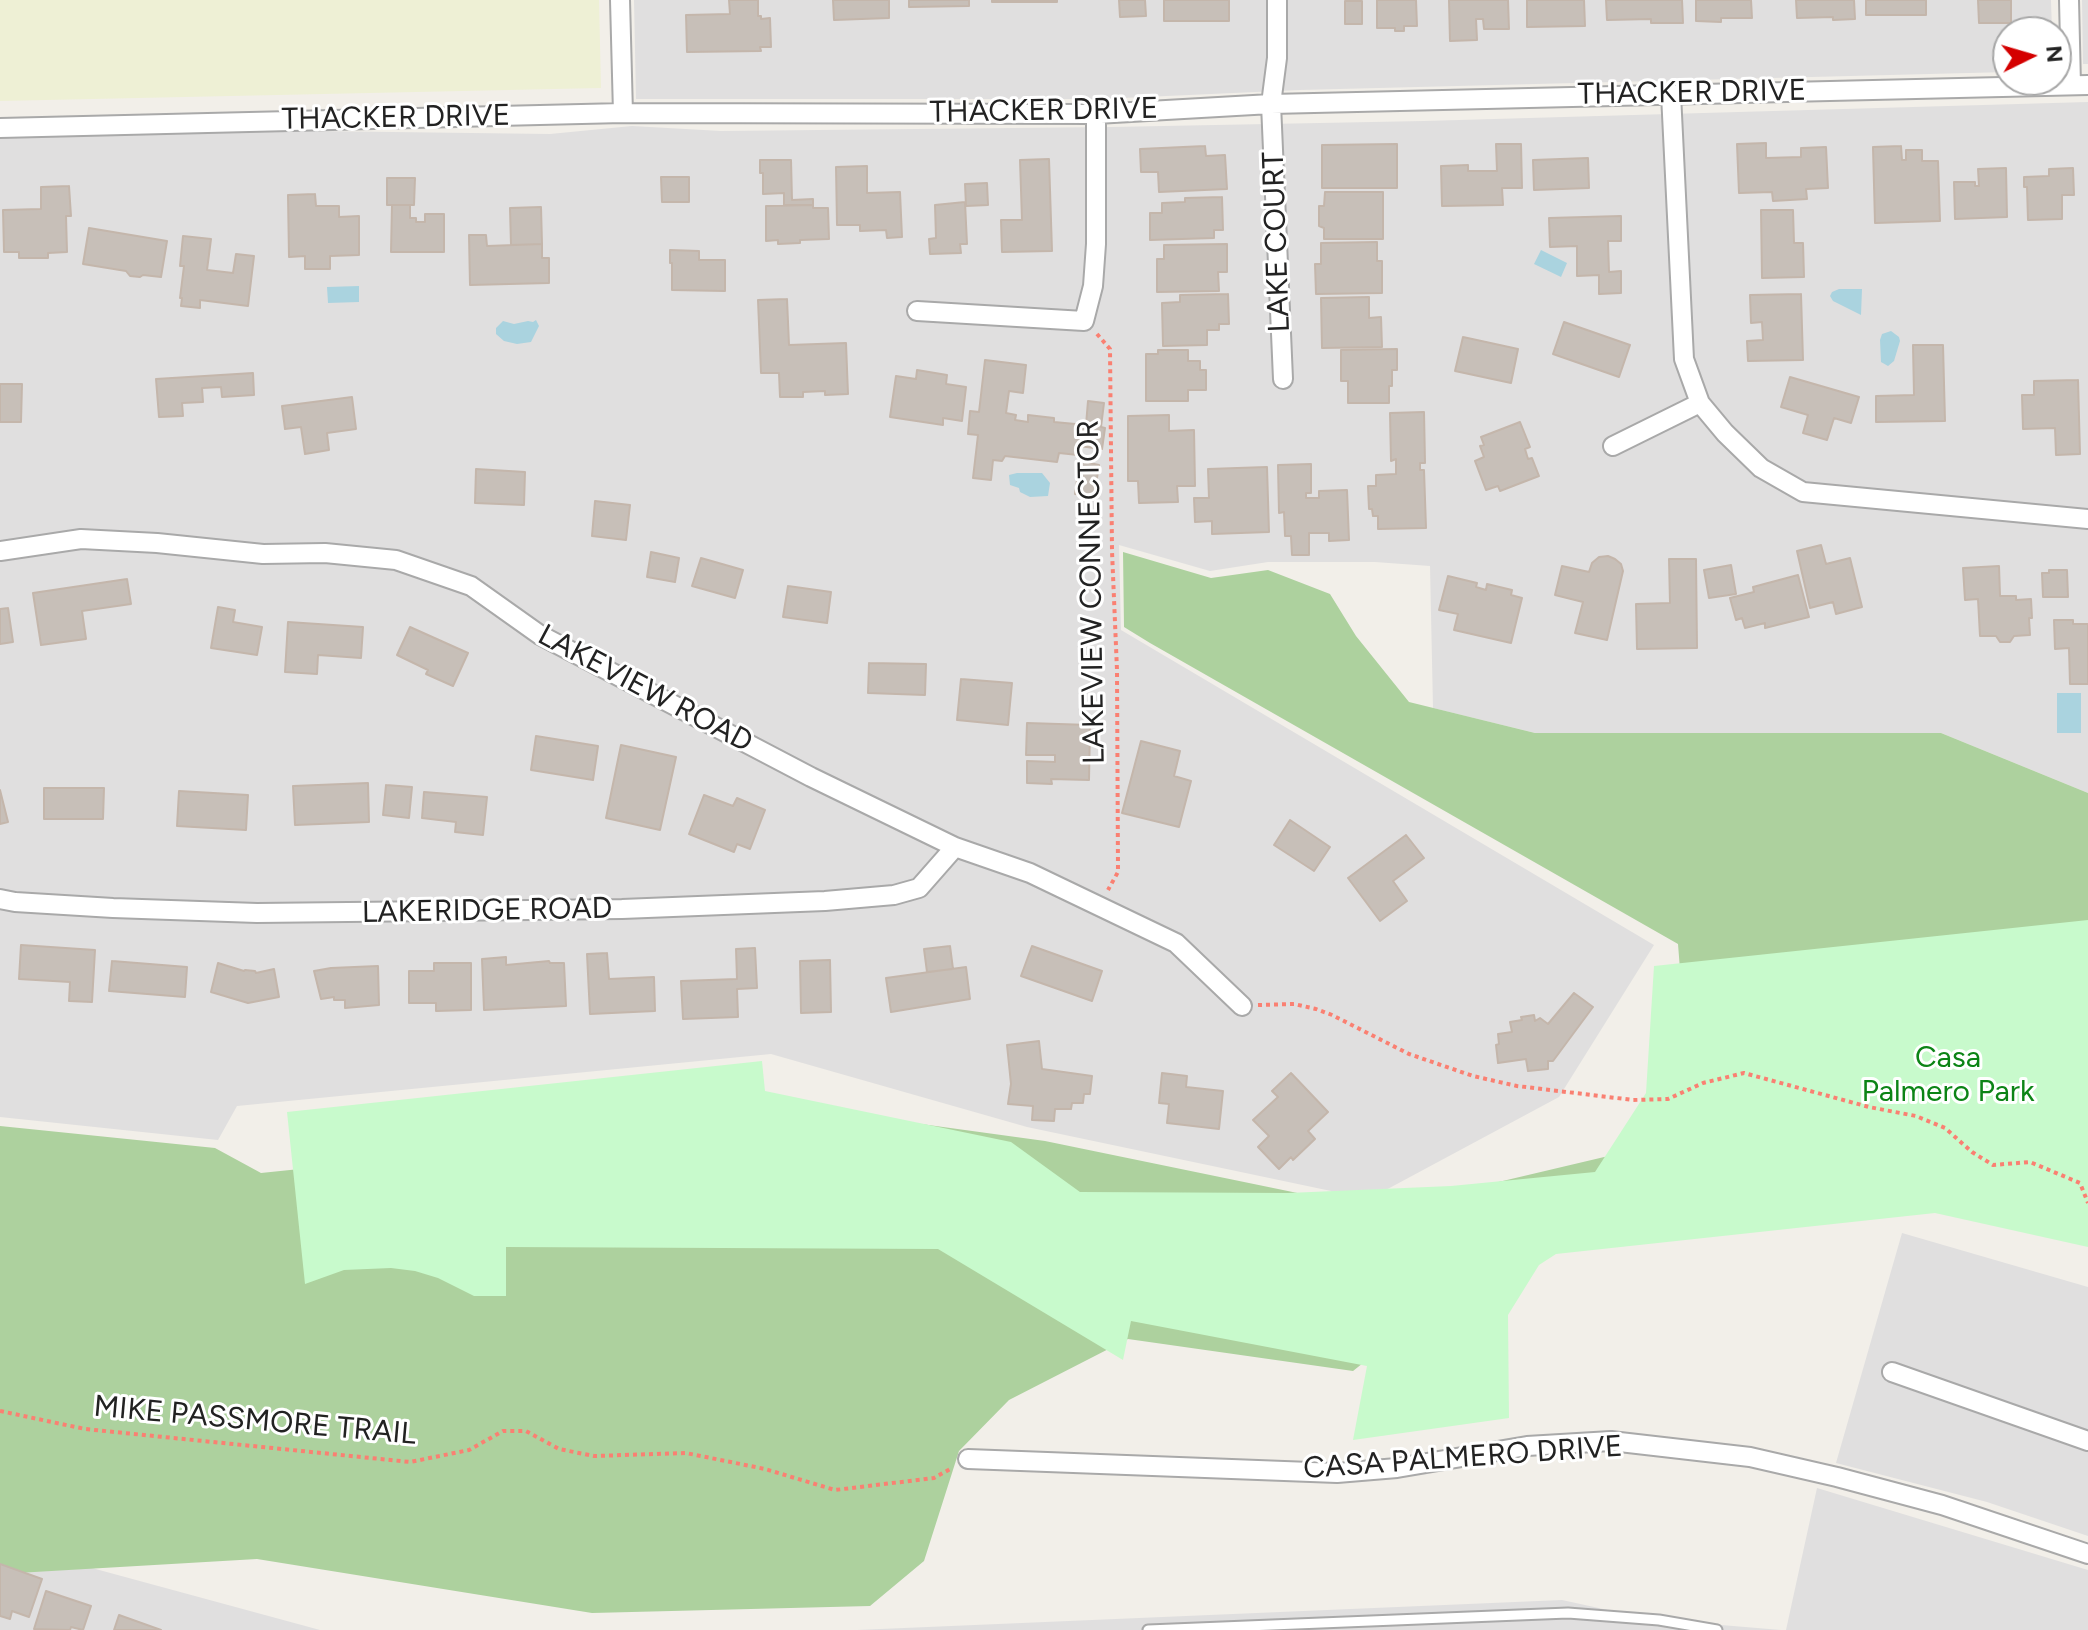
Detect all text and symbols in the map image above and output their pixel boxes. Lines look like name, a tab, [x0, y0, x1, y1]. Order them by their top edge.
north arrow	[1992, 16, 2072, 96]
text: N	[2040, 44, 2069, 64]
street label: THACKER DRIVE	[1577, 73, 1807, 113]
street label: THACKER DRIVE	[929, 91, 1159, 131]
street label: THACKER DRIVE	[281, 98, 511, 138]
street label: LAKE COURT	[1256, 151, 1298, 333]
street label: LAKEVIEW CONNECTOR	[1071, 420, 1113, 764]
street label: LAKEVIEW ROAD	[532, 617, 758, 761]
street label: LAKERIDGE ROAD	[361, 891, 613, 931]
park label: Casa Palmero Park	[1862, 1040, 2034, 1110]
street label: MIKE PASSMORE TRAIL	[92, 1389, 418, 1453]
street label: CASA PALMERO DRIVE	[1302, 1429, 1624, 1487]

